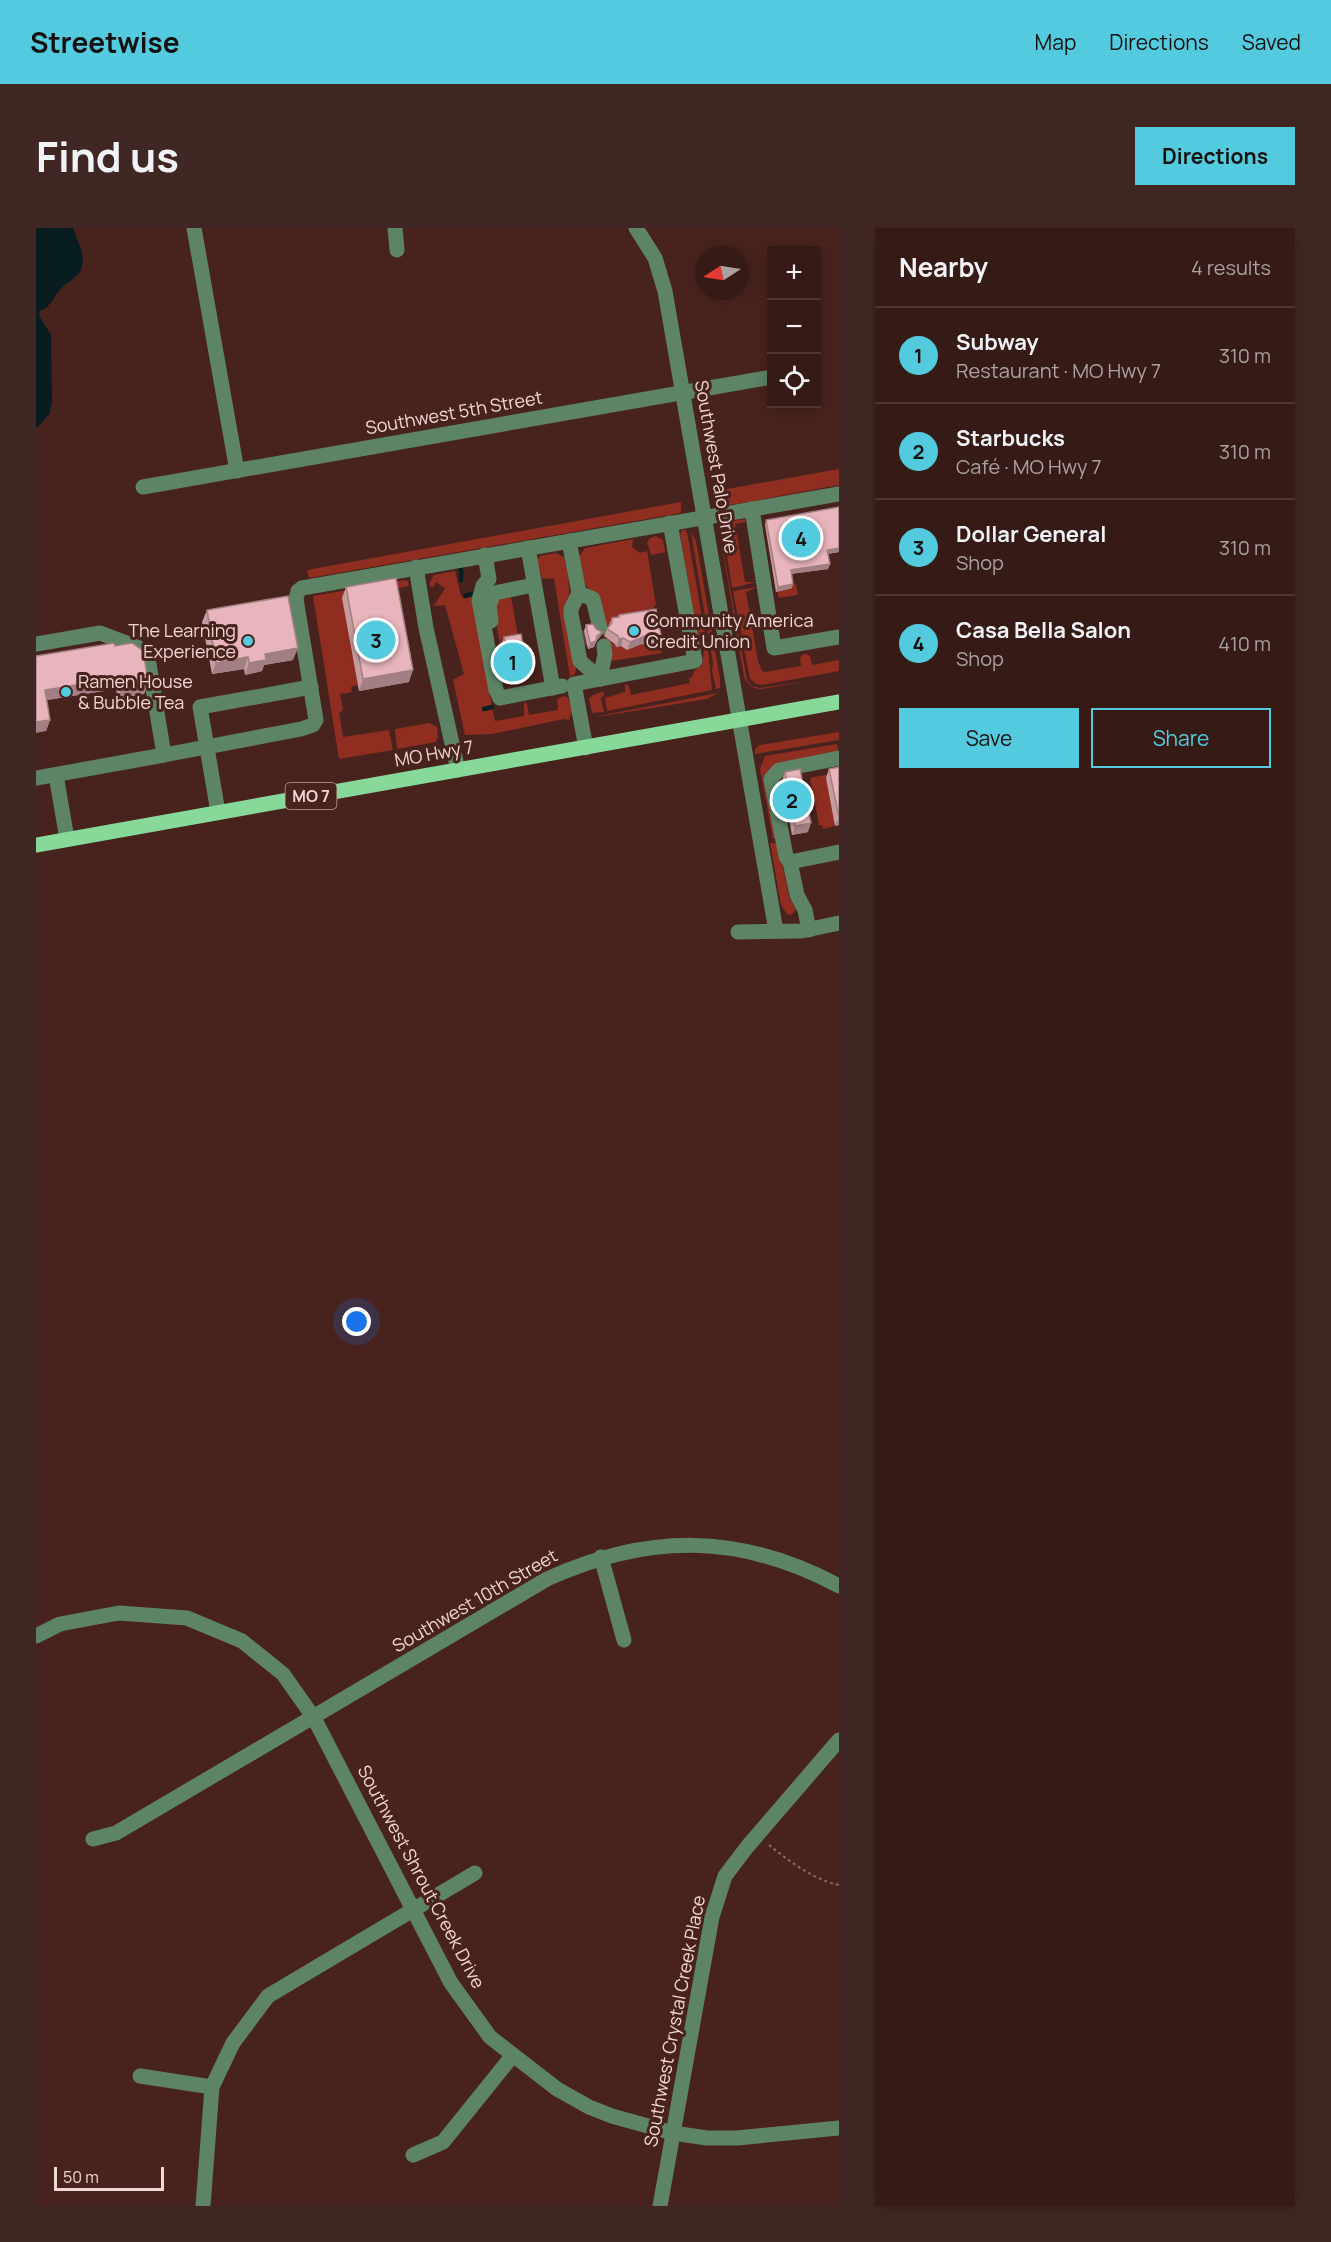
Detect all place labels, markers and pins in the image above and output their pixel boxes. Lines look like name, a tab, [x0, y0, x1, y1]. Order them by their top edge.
pin: 4	[782, 516, 820, 560]
place label: Community America Credit Union	[646, 608, 813, 653]
place label: The Learning Experience	[128, 618, 236, 663]
pin: 3	[356, 618, 396, 662]
marker: Community America Credit Union	[627, 624, 641, 638]
marker: The Learning Experience	[241, 634, 255, 648]
pin: 1	[494, 640, 532, 684]
place label: Ramen House & Bubble Tea	[78, 669, 193, 714]
marker: Ramen House & Bubble Tea	[59, 685, 73, 699]
pin: 2	[772, 778, 812, 822]

